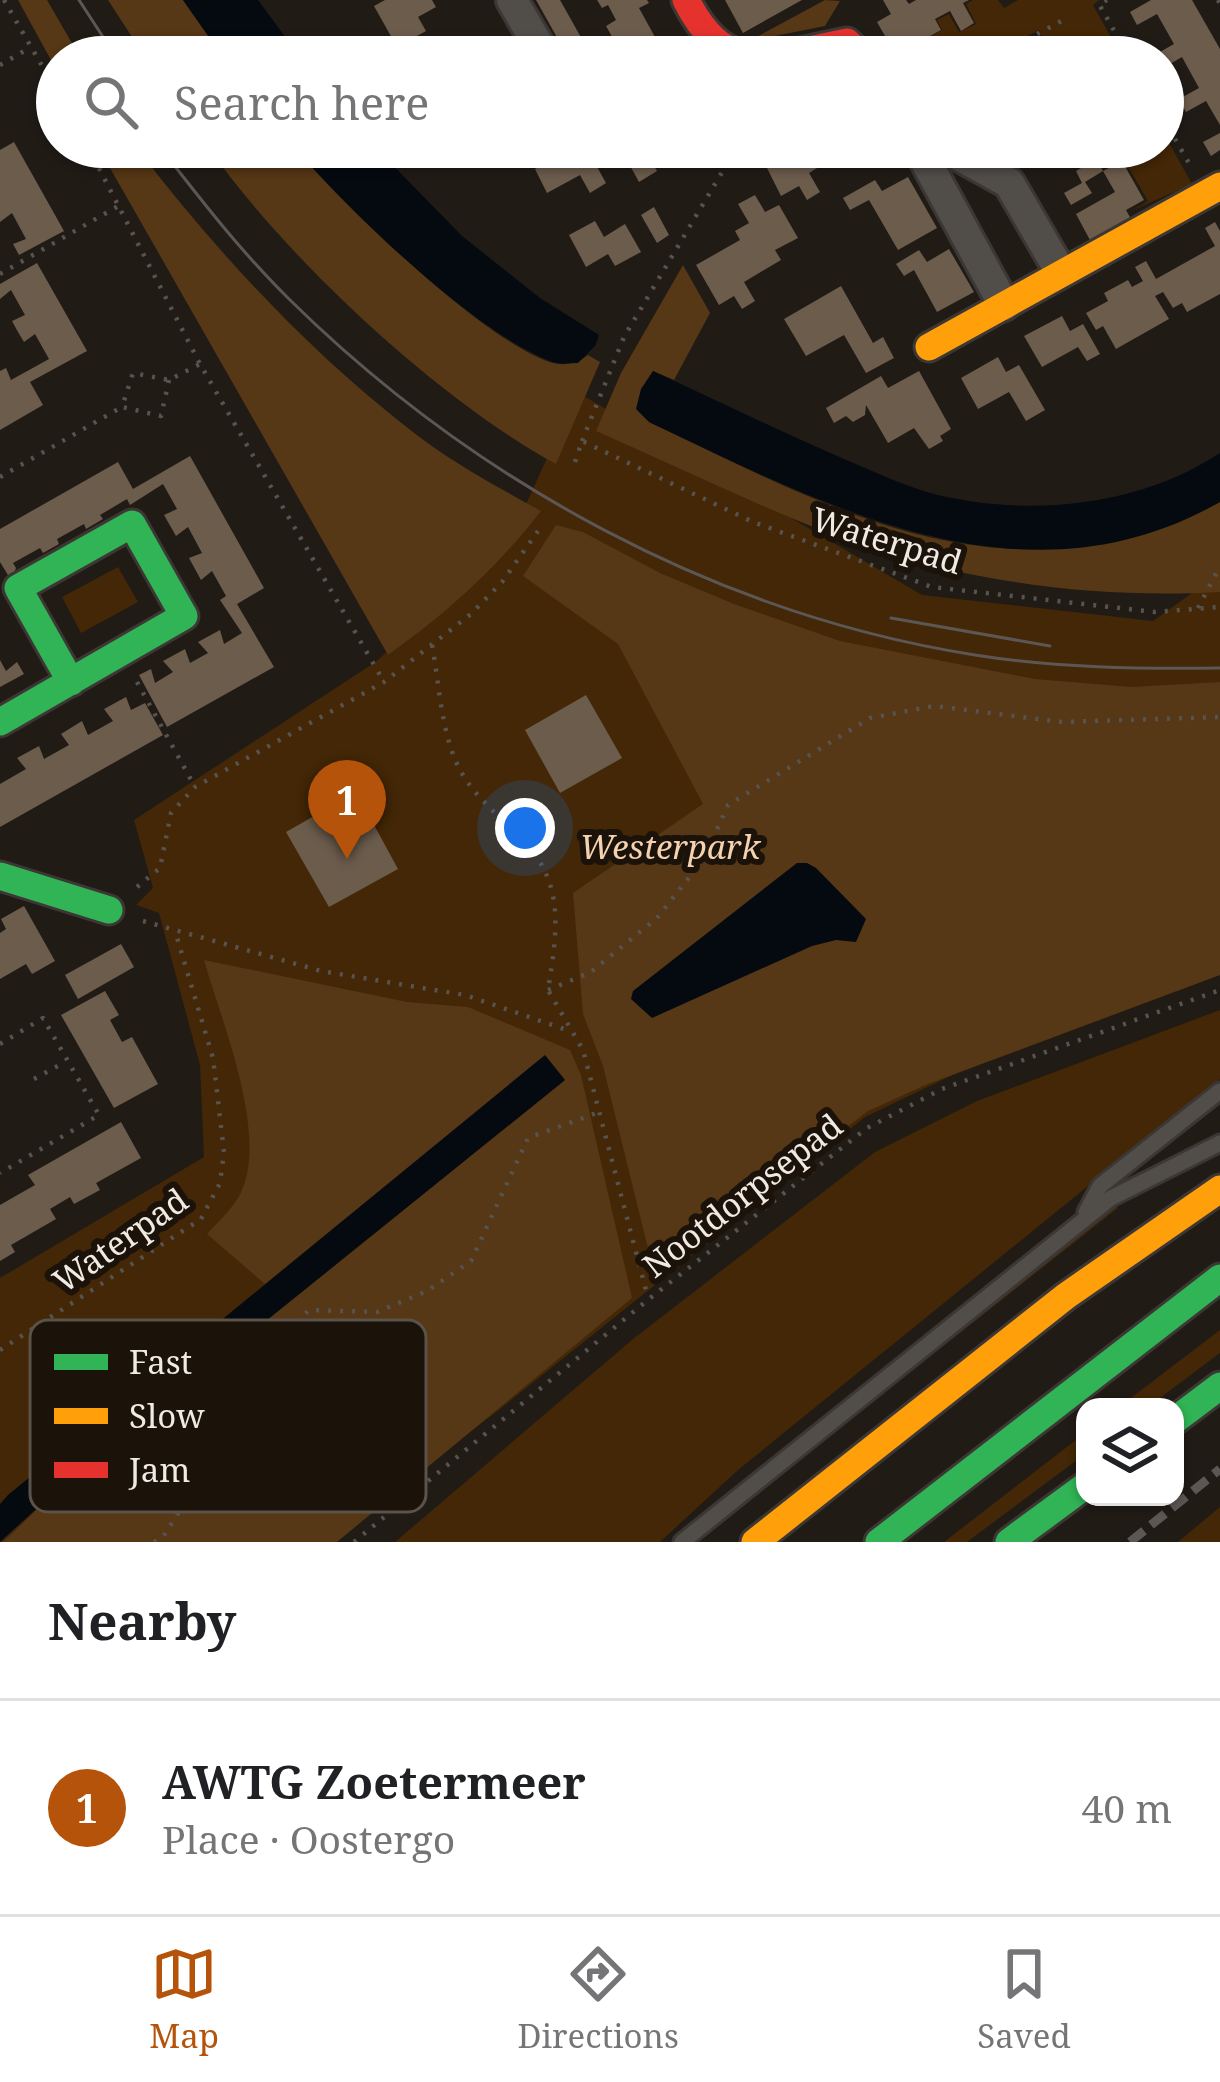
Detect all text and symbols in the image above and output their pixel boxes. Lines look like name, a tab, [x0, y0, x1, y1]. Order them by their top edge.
search box	[36, 36, 1184, 168]
icon: search	[78, 69, 144, 135]
text: Search here	[174, 72, 429, 133]
street label: Waterpad	[806, 496, 968, 584]
pin: 1	[308, 760, 386, 859]
your location	[495, 798, 555, 858]
park label: Westerpark	[580, 824, 761, 869]
street label: Nootdorpsepad	[633, 1103, 851, 1287]
street label: Waterpad	[44, 1177, 196, 1303]
legend	[30, 1320, 426, 1512]
text: Fast	[129, 1339, 192, 1384]
text: Slow	[129, 1393, 205, 1438]
map controls	[1076, 1398, 1184, 1506]
button: layers	[1076, 1398, 1184, 1506]
text: Jam	[128, 1447, 191, 1492]
text: Nearby	[48, 1585, 236, 1655]
text: AWTG Zoetermeer	[162, 1751, 586, 1812]
text: 1	[76, 1781, 98, 1834]
text: 40 m	[1081, 1781, 1172, 1834]
text: Place · Oostergo	[162, 1812, 455, 1865]
tab: Map	[149, 1941, 219, 2058]
tab: Directions	[517, 1941, 679, 2058]
tab: Saved	[977, 1941, 1071, 2058]

